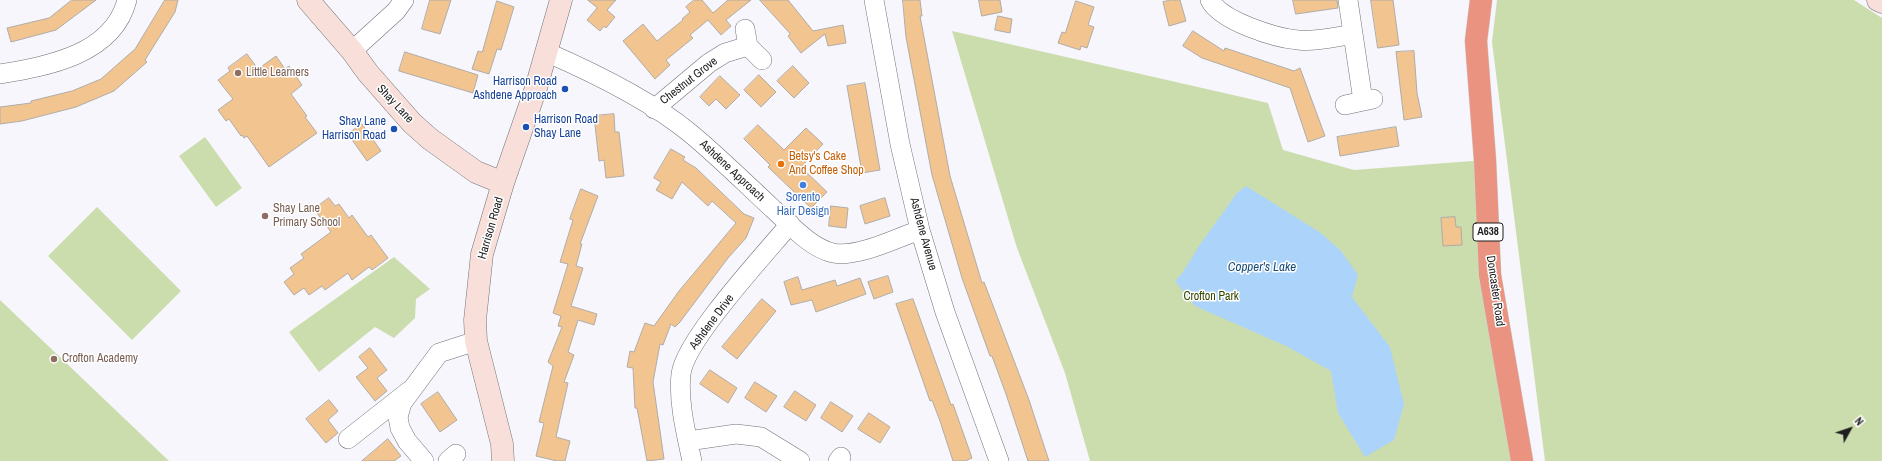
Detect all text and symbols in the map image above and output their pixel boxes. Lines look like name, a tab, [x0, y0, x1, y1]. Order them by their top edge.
street label: Chestnut Grove	[657, 54, 721, 108]
place label: Little Learners	[246, 66, 309, 80]
marker: Little Learners	[233, 68, 243, 78]
place label: Harrison Road Ashdene Approach	[473, 75, 557, 103]
street label: Shay Lane	[374, 82, 416, 126]
marker: Harrison Road Ashdene Approach	[560, 84, 570, 94]
place label: Harrison Road Shay Lane	[534, 113, 598, 141]
place label: Shay Lane Harrison Road	[322, 115, 386, 143]
marker: Harrison Road Shay Lane	[521, 122, 531, 132]
marker: Shay Lane Harrison Road	[389, 124, 399, 134]
street label: Ashdene Approach	[696, 137, 768, 205]
place label: Betsy's Cake And Coffee Shop	[789, 150, 864, 178]
marker: Betsy's Cake And Coffee Shop	[776, 159, 786, 169]
marker: Sorento Hair Design	[798, 180, 808, 190]
place label: Sorento Hair Design	[777, 191, 829, 219]
street label: Harrison Road	[475, 195, 507, 261]
street label: Ashdene Avenue	[906, 196, 940, 272]
place label: Shay Lane Primary School	[273, 202, 340, 230]
marker: Shay Lane Primary School	[260, 211, 270, 221]
road number: A638	[1473, 223, 1503, 241]
street label: Doncaster Road	[1483, 255, 1507, 327]
water label: Copper's Lake	[1228, 260, 1296, 276]
park label: Crofton Park	[1183, 290, 1239, 304]
street label: Ashdene Drive	[687, 292, 737, 352]
place label: Crofton Academy	[62, 352, 138, 366]
marker: Crofton Academy	[49, 354, 59, 364]
north arrow	[1830, 409, 1870, 449]
text: N	[1852, 414, 1867, 428]

